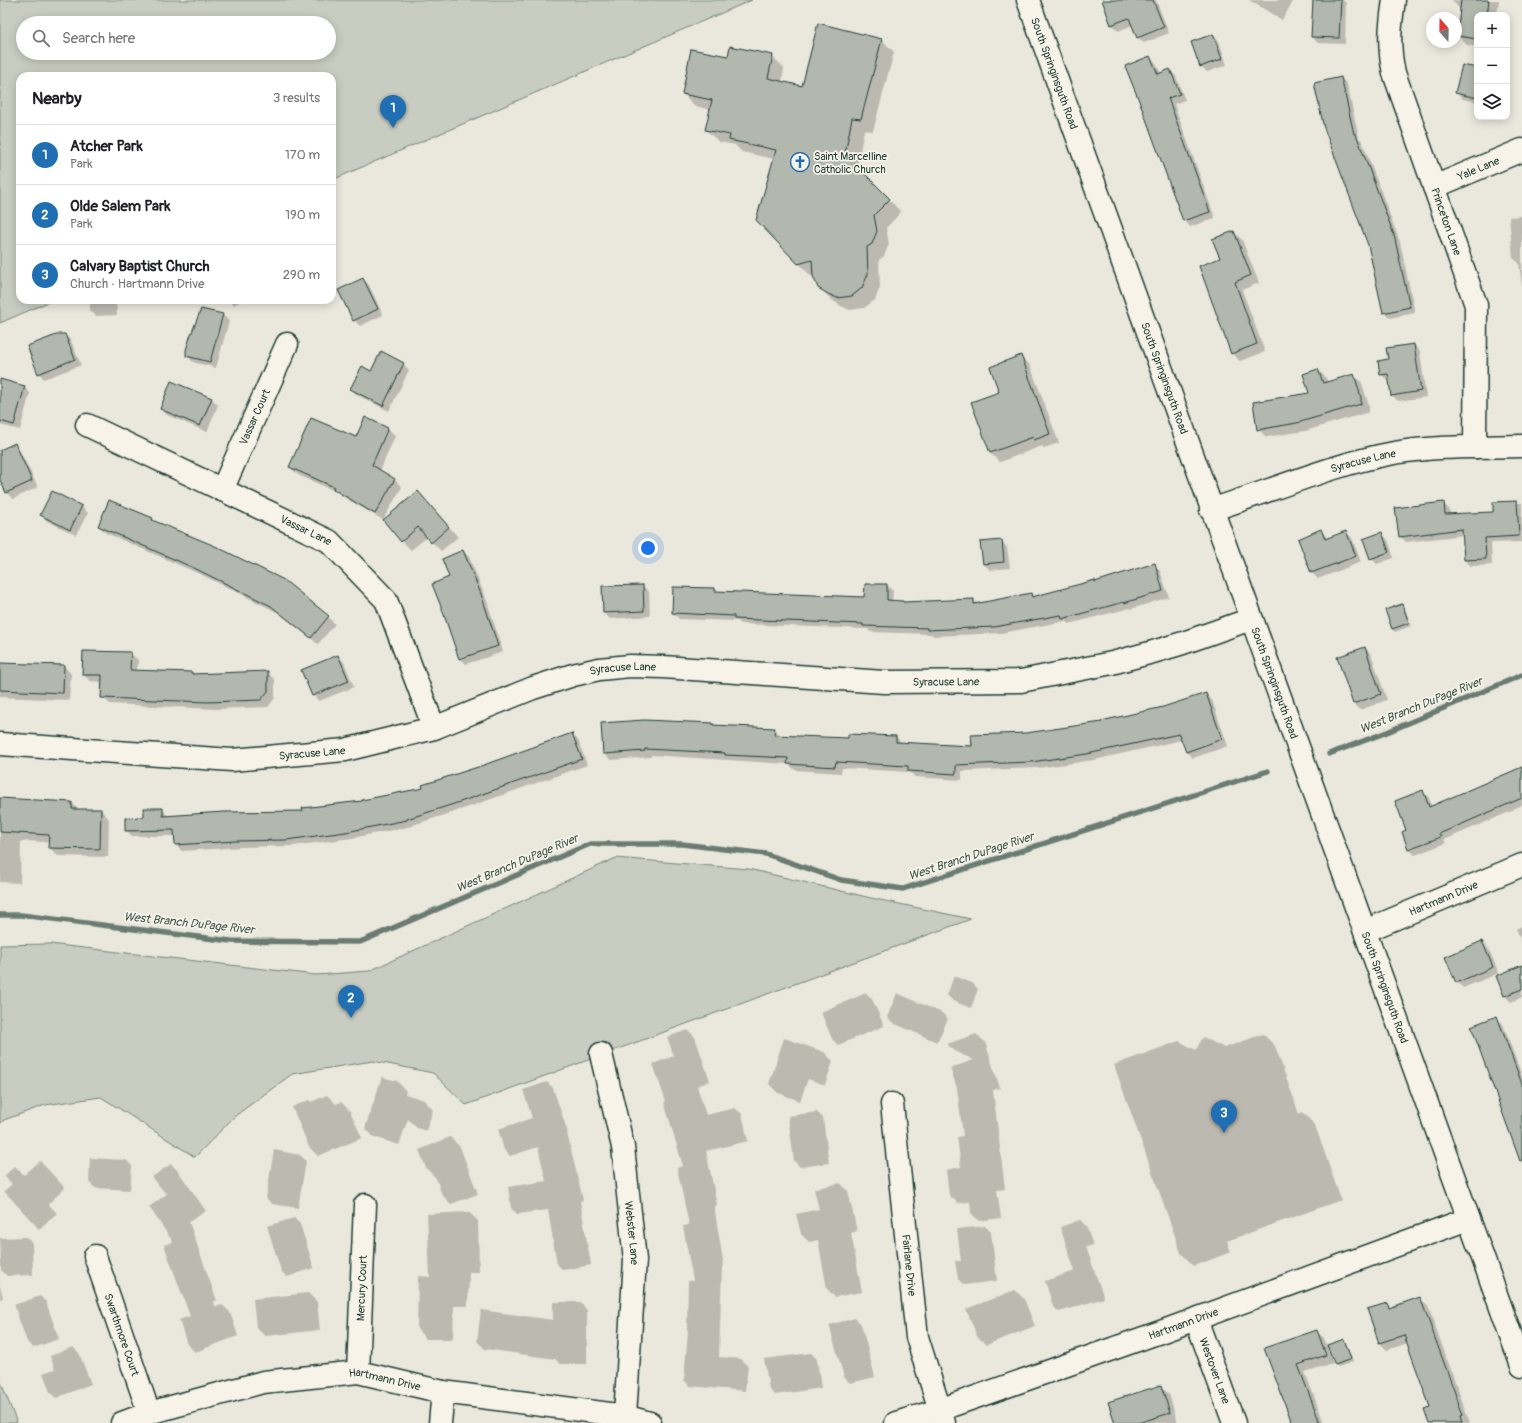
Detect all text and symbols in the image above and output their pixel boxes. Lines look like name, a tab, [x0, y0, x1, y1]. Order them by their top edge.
north arrow	[1426, 12, 1462, 48]
map controls	[1474, 12, 1510, 120]
button: +	[1474, 12, 1510, 48]
search box	[16, 16, 336, 60]
street label: South Springinsguth Road	[1028, 16, 1080, 131]
icon: search	[30, 27, 52, 49]
text: Search here	[62, 29, 135, 48]
button: −	[1474, 48, 1510, 84]
button: layers	[1474, 84, 1510, 120]
text: Nearby	[32, 88, 81, 109]
text: 3 results	[273, 90, 320, 106]
pin: 1	[380, 95, 406, 128]
text: Atcher Park	[70, 137, 143, 156]
text: 1	[42, 147, 48, 163]
text: 170 m	[285, 147, 320, 163]
place label: Saint Marcelline Catholic Church	[814, 150, 888, 176]
church icon: Saint Marcelline Catholic Church	[789, 151, 811, 173]
street label: Yale Lane	[1455, 154, 1502, 184]
text: Park	[70, 156, 93, 172]
street label: Princeton Lane	[1428, 186, 1464, 258]
text: Olde Salem Park	[70, 197, 171, 216]
text: 2	[41, 207, 49, 223]
text: 190 m	[285, 207, 320, 223]
text: Park	[70, 216, 93, 232]
text: Calvary Baptist Church	[70, 257, 210, 276]
text: 3	[41, 267, 49, 283]
text: 290 m	[283, 267, 320, 283]
text: Church · Hartmann Drive	[70, 276, 205, 292]
street label: South Springinsguth Road	[1138, 321, 1190, 436]
street label: Vassar Court	[237, 387, 273, 447]
street label: Syracuse Lane	[1329, 447, 1397, 476]
street label: Vassar Lane	[278, 513, 334, 549]
your location	[638, 538, 658, 558]
street label: South Springinsguth Road	[1248, 625, 1301, 740]
street label: Syracuse Lane	[588, 660, 657, 678]
water label: West Branch DuPage River	[1358, 673, 1486, 737]
street label: Syracuse Lane	[913, 675, 980, 689]
street label: Syracuse Lane	[278, 744, 347, 763]
water label: West Branch DuPage River	[907, 829, 1037, 884]
water label: West Branch DuPage River	[454, 830, 582, 896]
street label: Hartmann Drive	[1407, 878, 1480, 919]
water label: West Branch DuPage River	[123, 909, 257, 938]
street label: South Springinsguth Road	[1358, 930, 1411, 1045]
pin: 2	[338, 985, 364, 1018]
pin: 3	[1211, 1100, 1237, 1133]
street label: Webster Lane	[622, 1200, 641, 1266]
street label: Fairlane Drive	[899, 1234, 919, 1297]
street label: Mercury Court	[354, 1254, 370, 1321]
street label: Swarthmore Court	[101, 1292, 142, 1378]
street label: Hartmann Drive	[1147, 1305, 1221, 1343]
street label: Westover Lane	[1196, 1336, 1233, 1406]
street label: Hartmann Drive	[348, 1366, 422, 1394]

